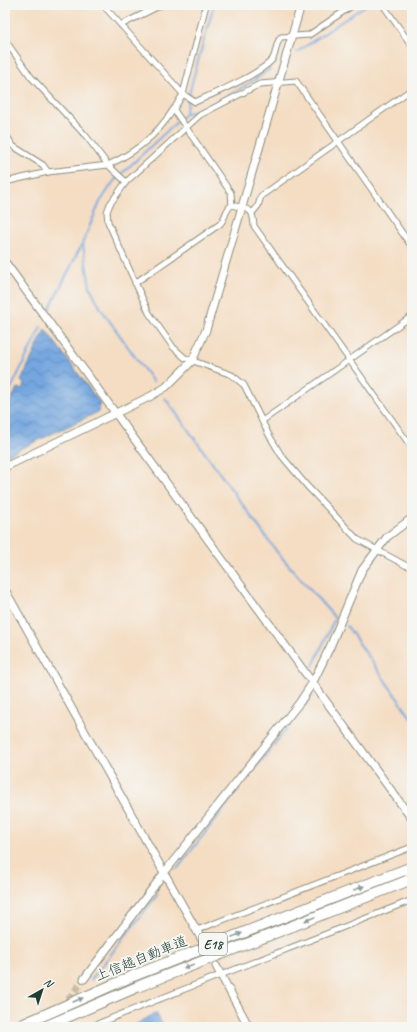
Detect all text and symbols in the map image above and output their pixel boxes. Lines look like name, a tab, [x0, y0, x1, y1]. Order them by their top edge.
one-way arrow	[353, 885, 365, 891]
one-way arrow	[304, 916, 316, 922]
street label: 上信越自動車道	[93, 932, 190, 985]
one-way arrow	[232, 932, 243, 938]
road number: E18	[199, 933, 227, 955]
one-way arrow	[184, 963, 195, 969]
north arrow	[22, 970, 62, 1010]
text: N	[41, 975, 57, 991]
one-way arrow	[72, 996, 84, 1002]

